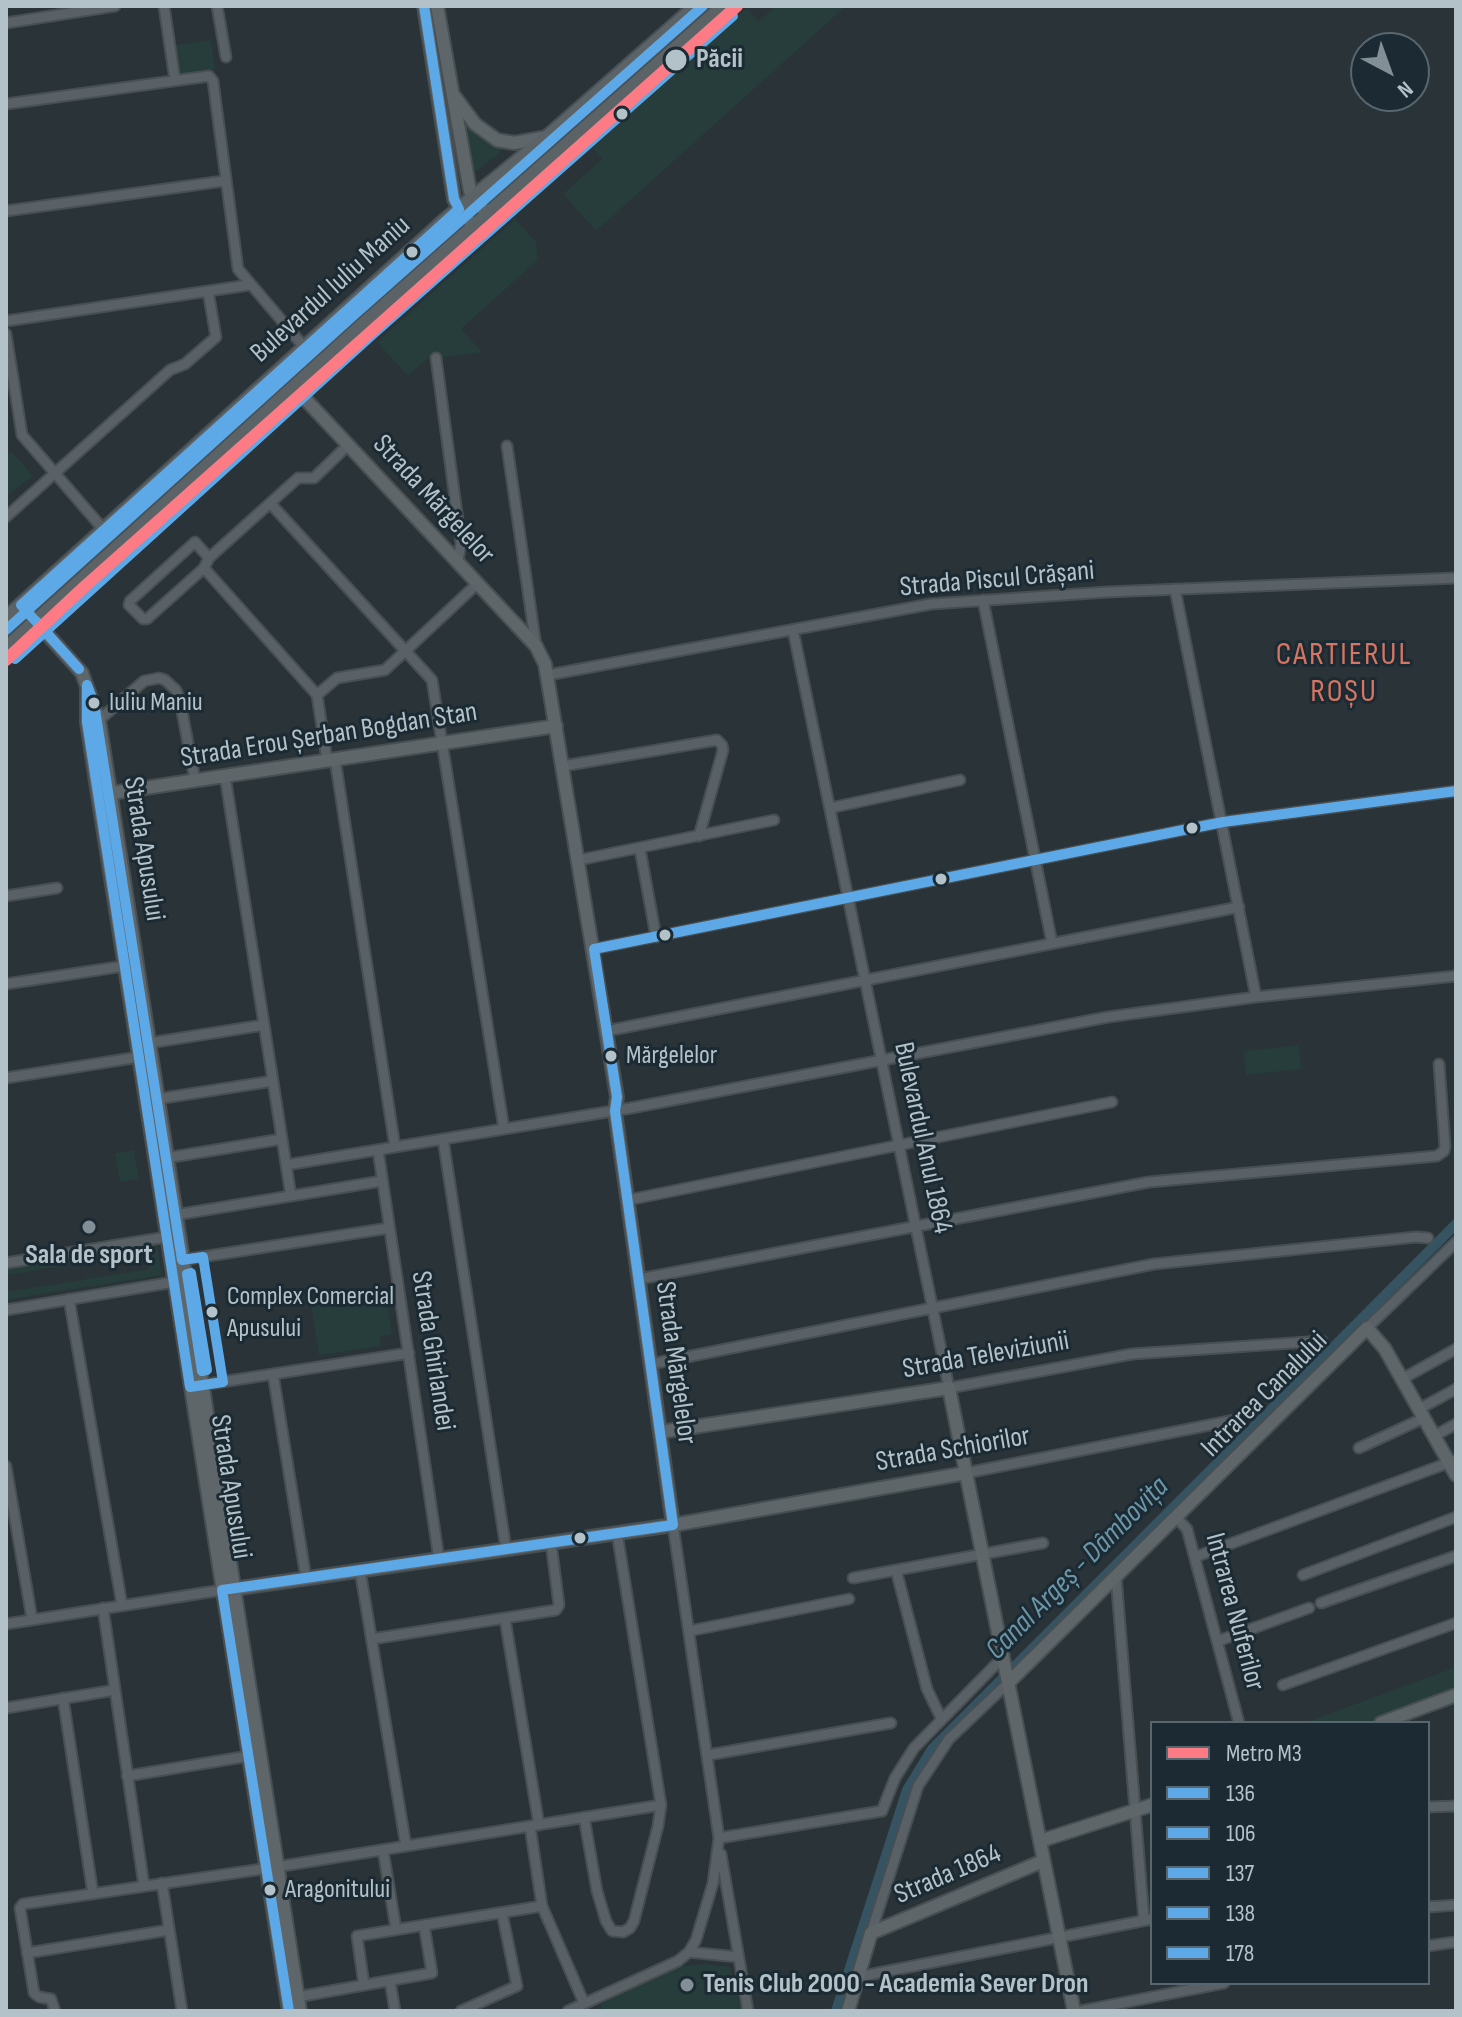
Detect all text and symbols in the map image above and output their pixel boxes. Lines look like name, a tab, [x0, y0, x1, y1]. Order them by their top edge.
north arrow	[1350, 32, 1430, 112]
place label: Păcii	[696, 43, 743, 77]
marker: Păcii	[663, 47, 689, 73]
text: N	[1391, 75, 1418, 103]
unlabelled marker	[614, 106, 630, 122]
street label: Bulevardul Iuliu Maniu	[244, 210, 418, 370]
unlabelled marker	[404, 244, 420, 260]
street label: Strada Mărgelelor	[365, 429, 501, 571]
street label: Strada Piscul Crășani	[898, 555, 1096, 605]
district label: CARTIERUL ROȘU	[1276, 637, 1412, 712]
place label: Iuliu Maniu	[109, 687, 203, 719]
marker: Iuliu Maniu	[86, 695, 102, 711]
street label: Strada Erou Șerban Bogdan Stan	[178, 696, 480, 776]
street label: Strada Apusului	[115, 775, 171, 923]
unlabelled marker	[1184, 820, 1200, 836]
unlabelled marker	[933, 871, 949, 887]
unlabelled marker	[657, 927, 673, 943]
street label: Bulevardul Anul 1864	[885, 1039, 959, 1237]
place label: Mărgelelor	[626, 1040, 717, 1072]
marker: Mărgelelor	[603, 1048, 619, 1064]
marker: Sala de sport	[80, 1218, 98, 1236]
place label: Sala de sport	[25, 1239, 153, 1273]
street label: Strada Ghirlandei	[403, 1269, 461, 1433]
street label: Strada Mărgelelor	[647, 1279, 703, 1447]
place label: Complex Comercial Apusului	[227, 1281, 394, 1342]
marker: Complex Comercial Apusului	[204, 1304, 220, 1320]
street label: Strada Televiziunii	[900, 1325, 1072, 1387]
street label: Intrarea Canalului	[1195, 1325, 1335, 1465]
street label: Strada Apusului	[202, 1413, 258, 1561]
street label: Strada Schiorilor	[873, 1420, 1033, 1480]
water label: Canal Argeș - Dâmbovița	[979, 1470, 1177, 1668]
unlabelled marker	[572, 1530, 588, 1546]
street label: Intrarea Nuferilor	[1197, 1530, 1271, 1694]
legend	[1150, 1721, 1430, 1985]
text: Metro M3	[1226, 1739, 1302, 1768]
text: 136	[1226, 1779, 1255, 1808]
text: 106	[1226, 1819, 1256, 1848]
street label: Strada 1864	[890, 1838, 1006, 1912]
text: 137	[1226, 1859, 1254, 1888]
place label: Aragonitului	[285, 1874, 390, 1906]
marker: Aragonitului	[262, 1882, 278, 1898]
text: 138	[1226, 1899, 1255, 1928]
text: 178	[1226, 1939, 1254, 1968]
place label: Tenis Club 2000 - Academia Sever Dron	[703, 1968, 1088, 2002]
marker: Tenis Club 2000 - Academia Sever Dron	[678, 1976, 696, 1994]

